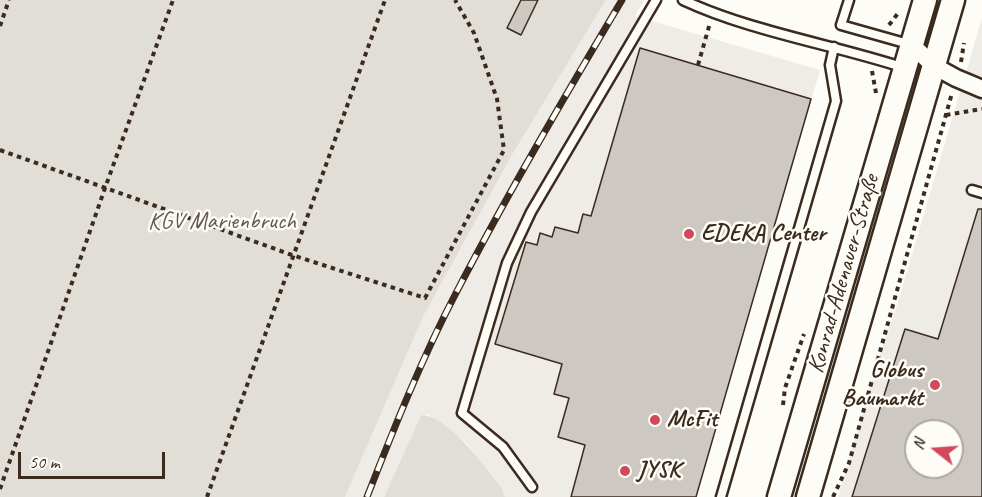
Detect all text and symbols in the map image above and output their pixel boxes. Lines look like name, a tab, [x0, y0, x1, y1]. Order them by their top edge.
street label: Konrad-Adenauer-Straße	[802, 172, 886, 376]
park label: KGV Marienbruch	[148, 208, 296, 236]
place label: EDEKA Center	[701, 220, 826, 248]
marker: EDEKA Center	[682, 227, 696, 241]
place label: Globus Baumarkt	[842, 357, 923, 413]
marker: Globus Baumarkt	[928, 378, 942, 392]
place label: McFit	[667, 406, 717, 434]
marker: McFit	[648, 413, 662, 427]
north arrow	[904, 419, 964, 479]
text: N	[908, 437, 930, 452]
scale bar	[21, 440, 168, 478]
text: 50 m	[29, 451, 60, 473]
place label: JYSK	[637, 457, 680, 485]
marker: JYSK	[618, 464, 632, 478]

